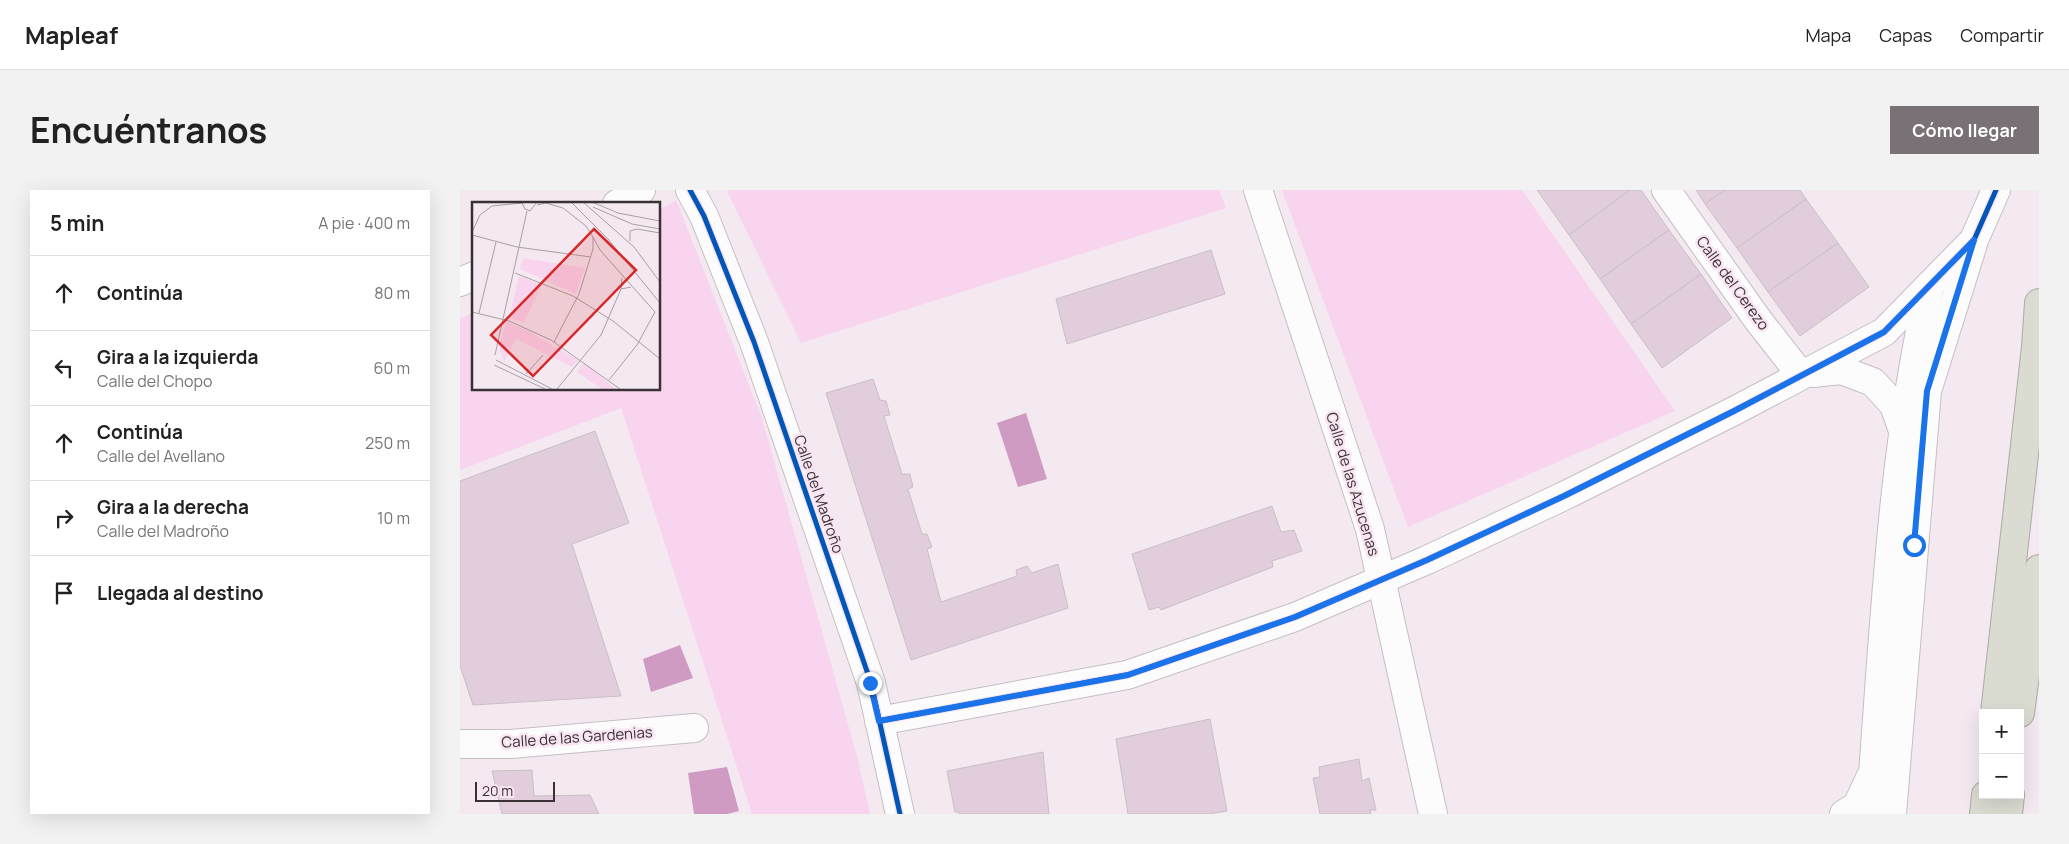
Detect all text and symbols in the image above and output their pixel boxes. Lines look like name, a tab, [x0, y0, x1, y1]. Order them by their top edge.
text: Mapleaf	[25, 18, 118, 51]
text: Mapa	[1805, 23, 1851, 47]
text: Capas	[1879, 23, 1932, 47]
text: Compartir	[1960, 23, 2044, 47]
text: Encuéntranos	[30, 106, 267, 154]
button: Cómo llegar	[1890, 106, 2039, 154]
inset map	[472, 202, 660, 390]
text: 5 min	[50, 209, 104, 237]
text: A pie · 400 m	[318, 212, 410, 234]
street label: Calle del Cerezo	[1692, 232, 1774, 334]
icon: ahead	[50, 279, 78, 307]
text: Continúa	[97, 280, 183, 306]
text: 80 m	[374, 282, 410, 304]
text: Gira a la izquierda	[97, 344, 258, 370]
icon: left	[50, 354, 78, 382]
text: 60 m	[374, 357, 410, 379]
text: Calle del Chopo	[97, 370, 212, 392]
street label: Calle de las Azucenas	[1321, 410, 1385, 559]
text: Continúa	[97, 419, 183, 445]
icon: ahead	[50, 429, 78, 457]
text: 250 m	[365, 432, 410, 454]
street label: Calle del Madroño	[789, 432, 849, 556]
text: Calle del Avellano	[97, 445, 225, 467]
text: Gira a la derecha	[97, 494, 249, 520]
icon: right	[50, 504, 78, 532]
text: 10 m	[377, 507, 410, 529]
text: Calle del Madroño	[97, 520, 229, 542]
route start	[1903, 534, 1926, 557]
icon: arrive	[50, 579, 78, 607]
text: Llegada al destino	[97, 580, 264, 606]
route end	[859, 672, 882, 695]
map controls	[1979, 709, 2024, 799]
button: +	[1979, 709, 2024, 754]
street label: Calle de las Gardenias	[501, 721, 653, 753]
button: −	[1979, 754, 2024, 799]
scale bar	[475, 779, 555, 802]
text: 20 m	[482, 781, 513, 800]

